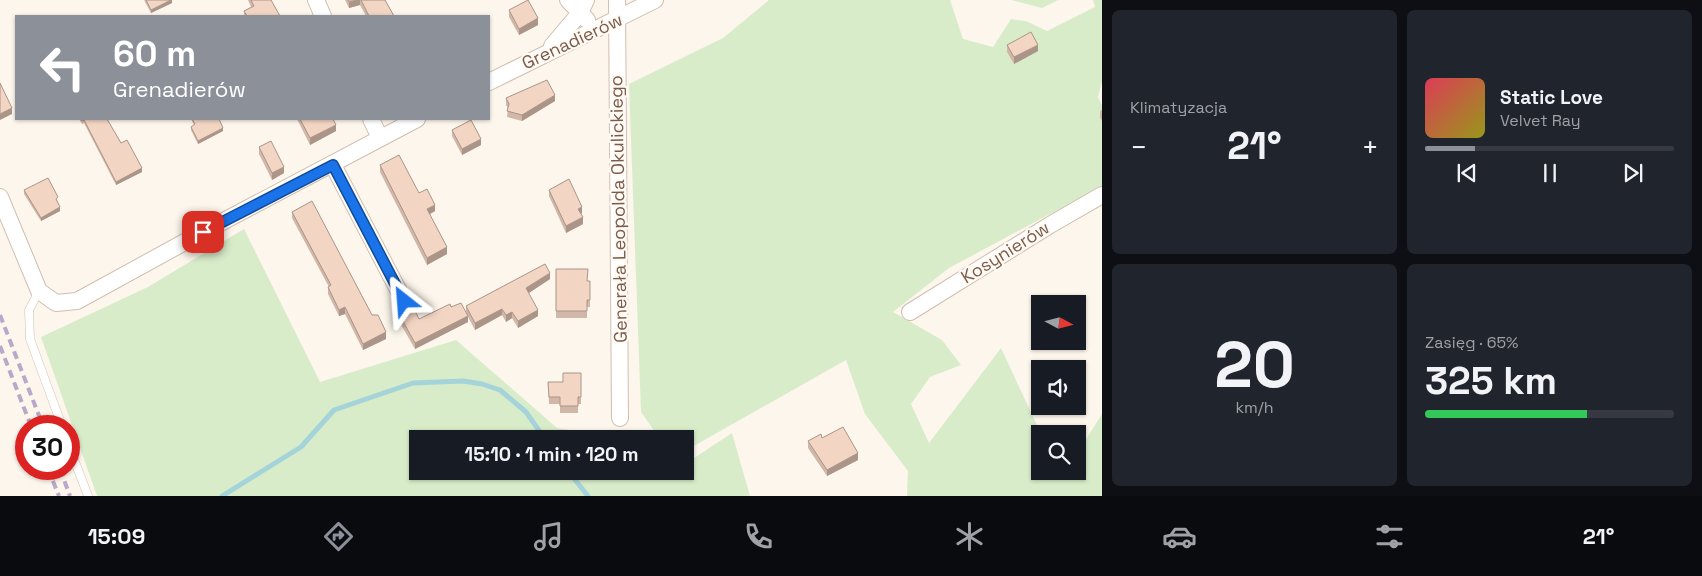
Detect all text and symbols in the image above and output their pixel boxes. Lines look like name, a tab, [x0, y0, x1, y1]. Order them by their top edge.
street label: Grenadierów	[518, 8, 626, 74]
text: 60 m	[113, 32, 196, 76]
icon: left	[30, 35, 95, 100]
text: Grenadierów	[113, 75, 246, 103]
street label: Generała Leopolda Okulickiego	[604, 75, 632, 343]
text: Static Love	[1500, 85, 1603, 110]
text: Klimatyzacja	[1130, 97, 1227, 118]
text: Velvet Ray	[1500, 110, 1581, 131]
text: 21°	[1227, 122, 1282, 170]
text: −	[1130, 129, 1147, 165]
text: +	[1362, 129, 1379, 165]
icon: previous	[1453, 159, 1481, 187]
icon: pause	[1536, 159, 1564, 187]
icon: next	[1619, 159, 1647, 187]
pin	[182, 211, 224, 253]
street label: Kosynierów	[956, 216, 1054, 288]
icon: arrive	[189, 218, 217, 246]
position arrow	[377, 274, 429, 326]
north arrow	[1031, 295, 1086, 350]
map controls	[1031, 295, 1086, 480]
text: 20	[1214, 323, 1295, 406]
text: Zasięg · 65%	[1425, 332, 1518, 353]
text: 325 km	[1425, 357, 1557, 405]
button: sound	[1031, 360, 1086, 415]
text: km/h	[1235, 397, 1274, 418]
speed limit sign: 30	[15, 415, 80, 480]
button: search	[1031, 425, 1086, 480]
text: 15:10 · 1 min · 120 m	[465, 442, 638, 467]
icon: directions	[321, 519, 356, 554]
icon: music	[531, 519, 566, 554]
icon: phone	[741, 519, 776, 554]
icon: climate	[952, 519, 987, 554]
icon: car	[1162, 519, 1197, 554]
icon: filters	[1372, 519, 1407, 554]
text: 15:09	[88, 522, 145, 550]
text: 21°	[1583, 522, 1614, 550]

